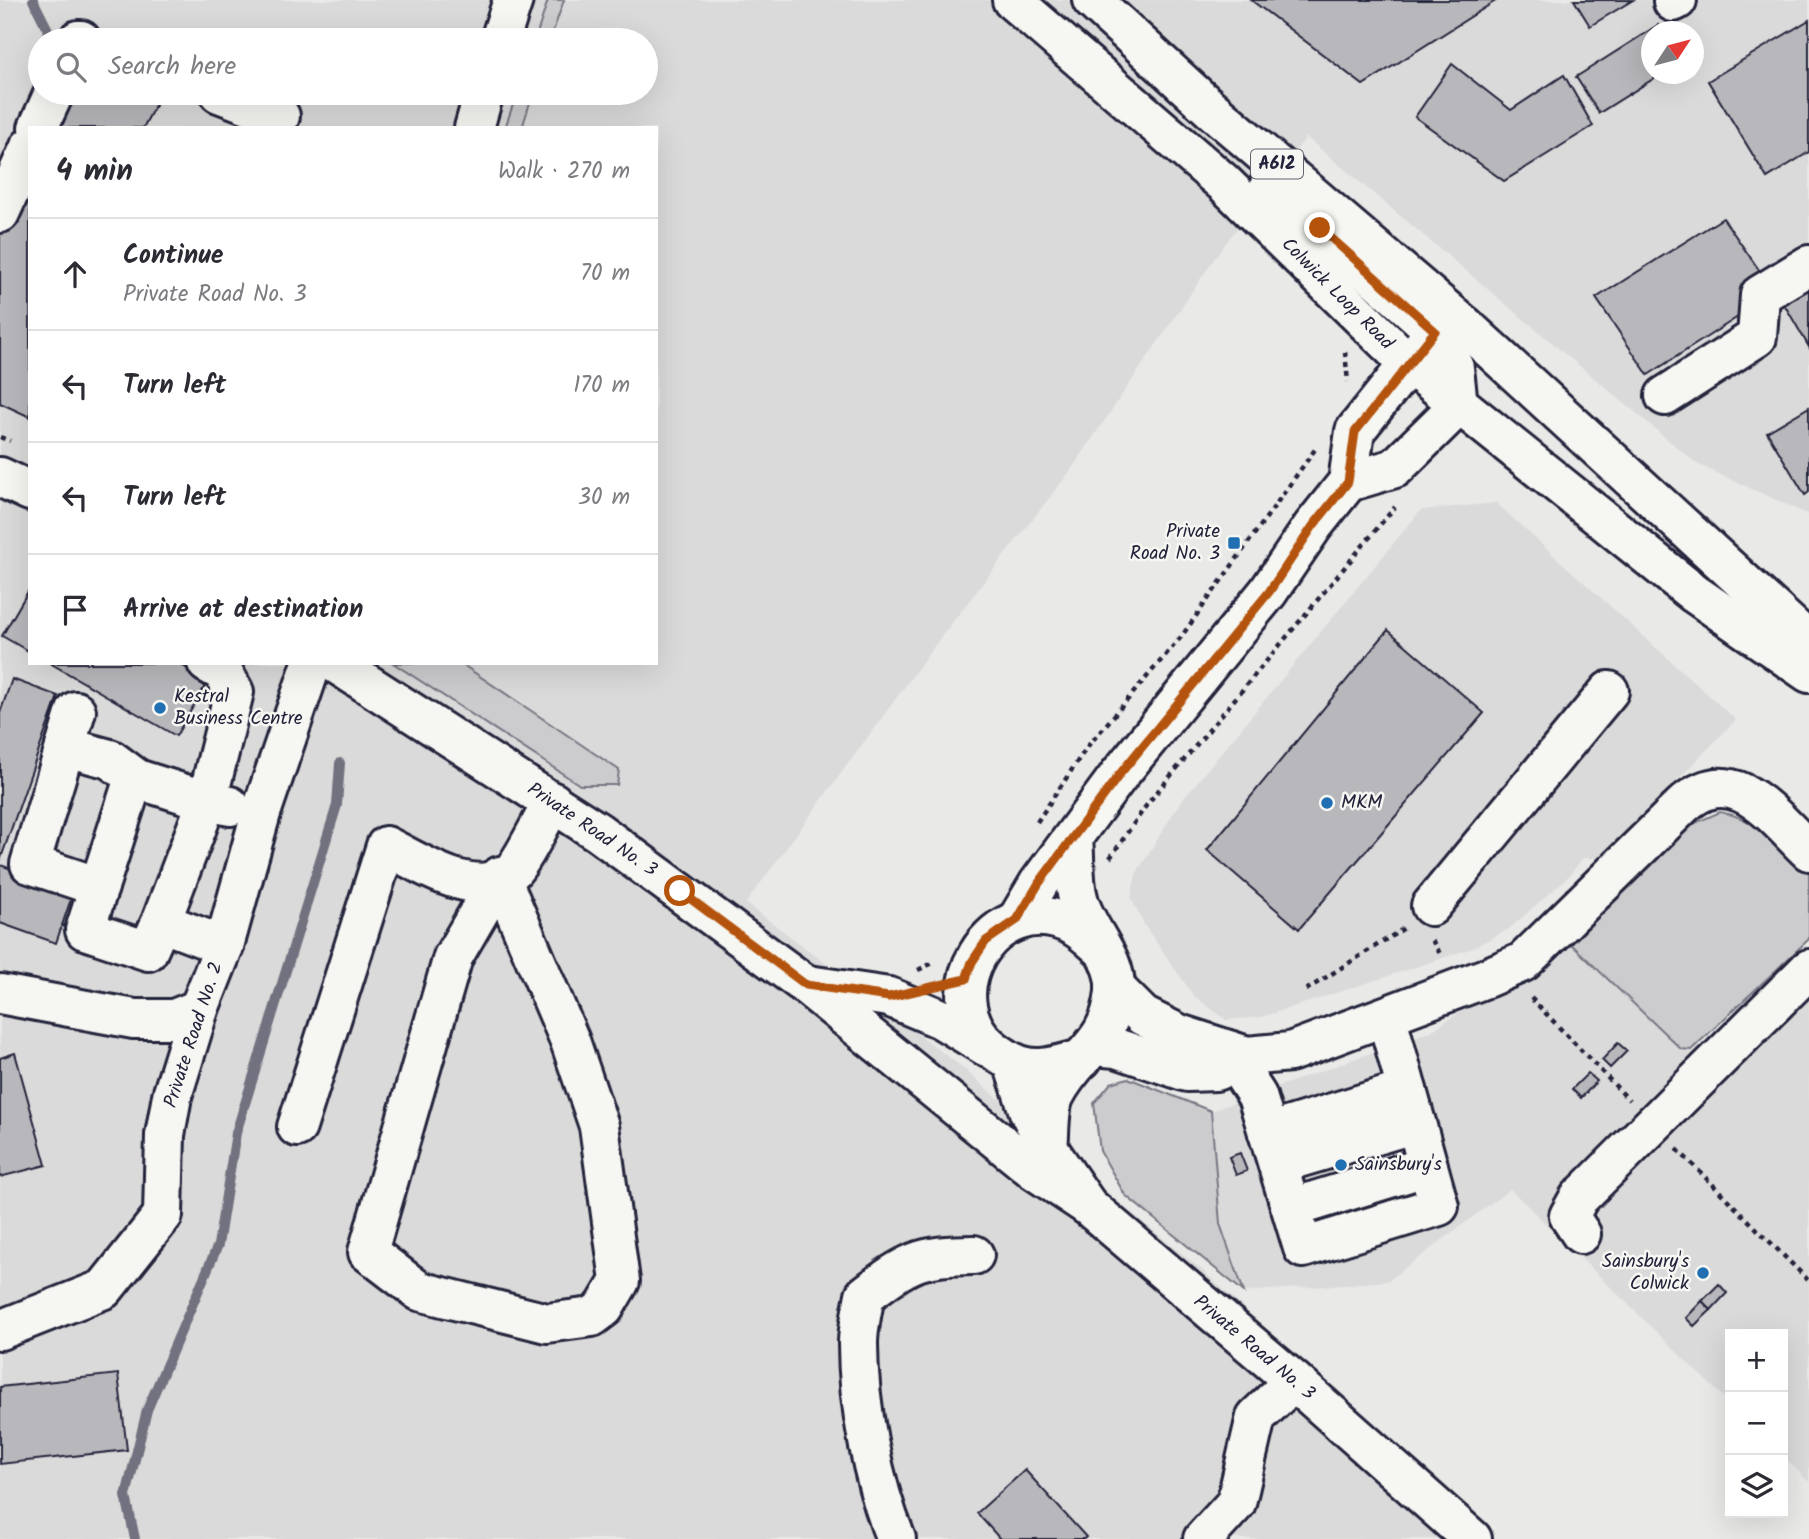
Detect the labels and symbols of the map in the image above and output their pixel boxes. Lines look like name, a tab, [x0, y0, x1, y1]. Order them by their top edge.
north arrow	[1641, 21, 1704, 84]
road number: A612	[1251, 149, 1303, 178]
route end	[1304, 212, 1335, 243]
street label: Colwick Loop Road	[1274, 231, 1401, 358]
place label: Private Road No. 3	[1130, 517, 1220, 569]
marker: Private Road No. 3	[1226, 535, 1242, 551]
place label: Kestral Business Centre	[174, 682, 303, 734]
marker: Kestral Business Centre	[152, 700, 168, 716]
street label: Private Road No. 3	[521, 775, 663, 885]
place label: MKM	[1341, 788, 1382, 818]
marker: MKM	[1319, 795, 1335, 811]
route start	[664, 875, 695, 906]
street label: Private Road No. 2	[156, 958, 232, 1112]
place label: Sainsbury's	[1355, 1150, 1442, 1180]
marker: Sainsbury's	[1333, 1157, 1349, 1173]
place label: Sainsbury's Colwick	[1602, 1247, 1689, 1299]
marker: Sainsbury's Colwick	[1695, 1265, 1711, 1281]
street label: Private Road No. 3	[1186, 1288, 1322, 1408]

